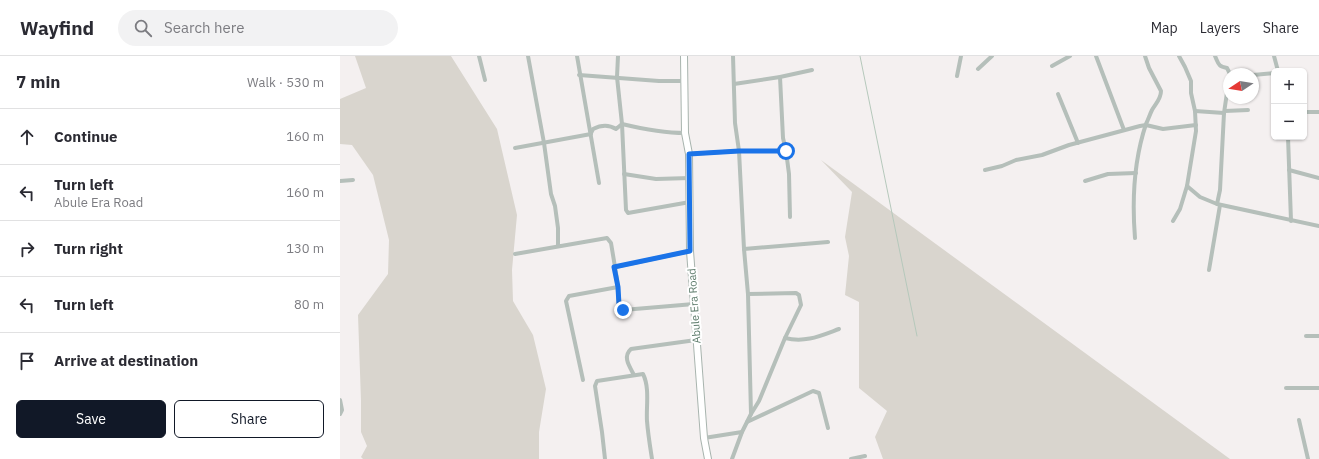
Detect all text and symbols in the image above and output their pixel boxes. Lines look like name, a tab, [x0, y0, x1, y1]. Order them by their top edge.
search box	[118, 10, 398, 46]
text: Wayfind	[20, 16, 94, 40]
icon: search	[132, 17, 154, 39]
text: Search here	[164, 18, 244, 37]
text: Map	[1151, 19, 1178, 37]
text: Layers	[1200, 19, 1241, 37]
text: Share	[1263, 19, 1299, 37]
north arrow	[1223, 68, 1259, 104]
map controls	[1271, 68, 1307, 140]
button: +	[1271, 68, 1307, 104]
text: 7 min	[16, 71, 60, 93]
text: Walk · 530 m	[247, 74, 324, 91]
button: −	[1271, 104, 1307, 140]
icon: ahead	[16, 126, 38, 148]
text: Continue	[54, 127, 118, 146]
text: 160 m	[286, 128, 324, 145]
route start	[777, 142, 795, 160]
text: Turn left	[54, 175, 114, 194]
icon: left	[16, 182, 38, 204]
text: 160 m	[286, 184, 324, 201]
text: Abule Era Road	[54, 194, 143, 211]
icon: right	[16, 238, 38, 260]
text: Turn right	[54, 239, 123, 258]
text: 130 m	[286, 240, 324, 257]
street label: Abule Era Road	[684, 268, 704, 344]
icon: left	[16, 294, 38, 316]
text: Turn left	[54, 295, 114, 314]
text: 80 m	[294, 296, 324, 313]
route end	[614, 301, 632, 319]
icon: arrive	[16, 350, 38, 372]
text: Arrive at destination	[54, 351, 198, 370]
button: Save	[16, 400, 166, 438]
button: Share	[174, 400, 324, 438]

